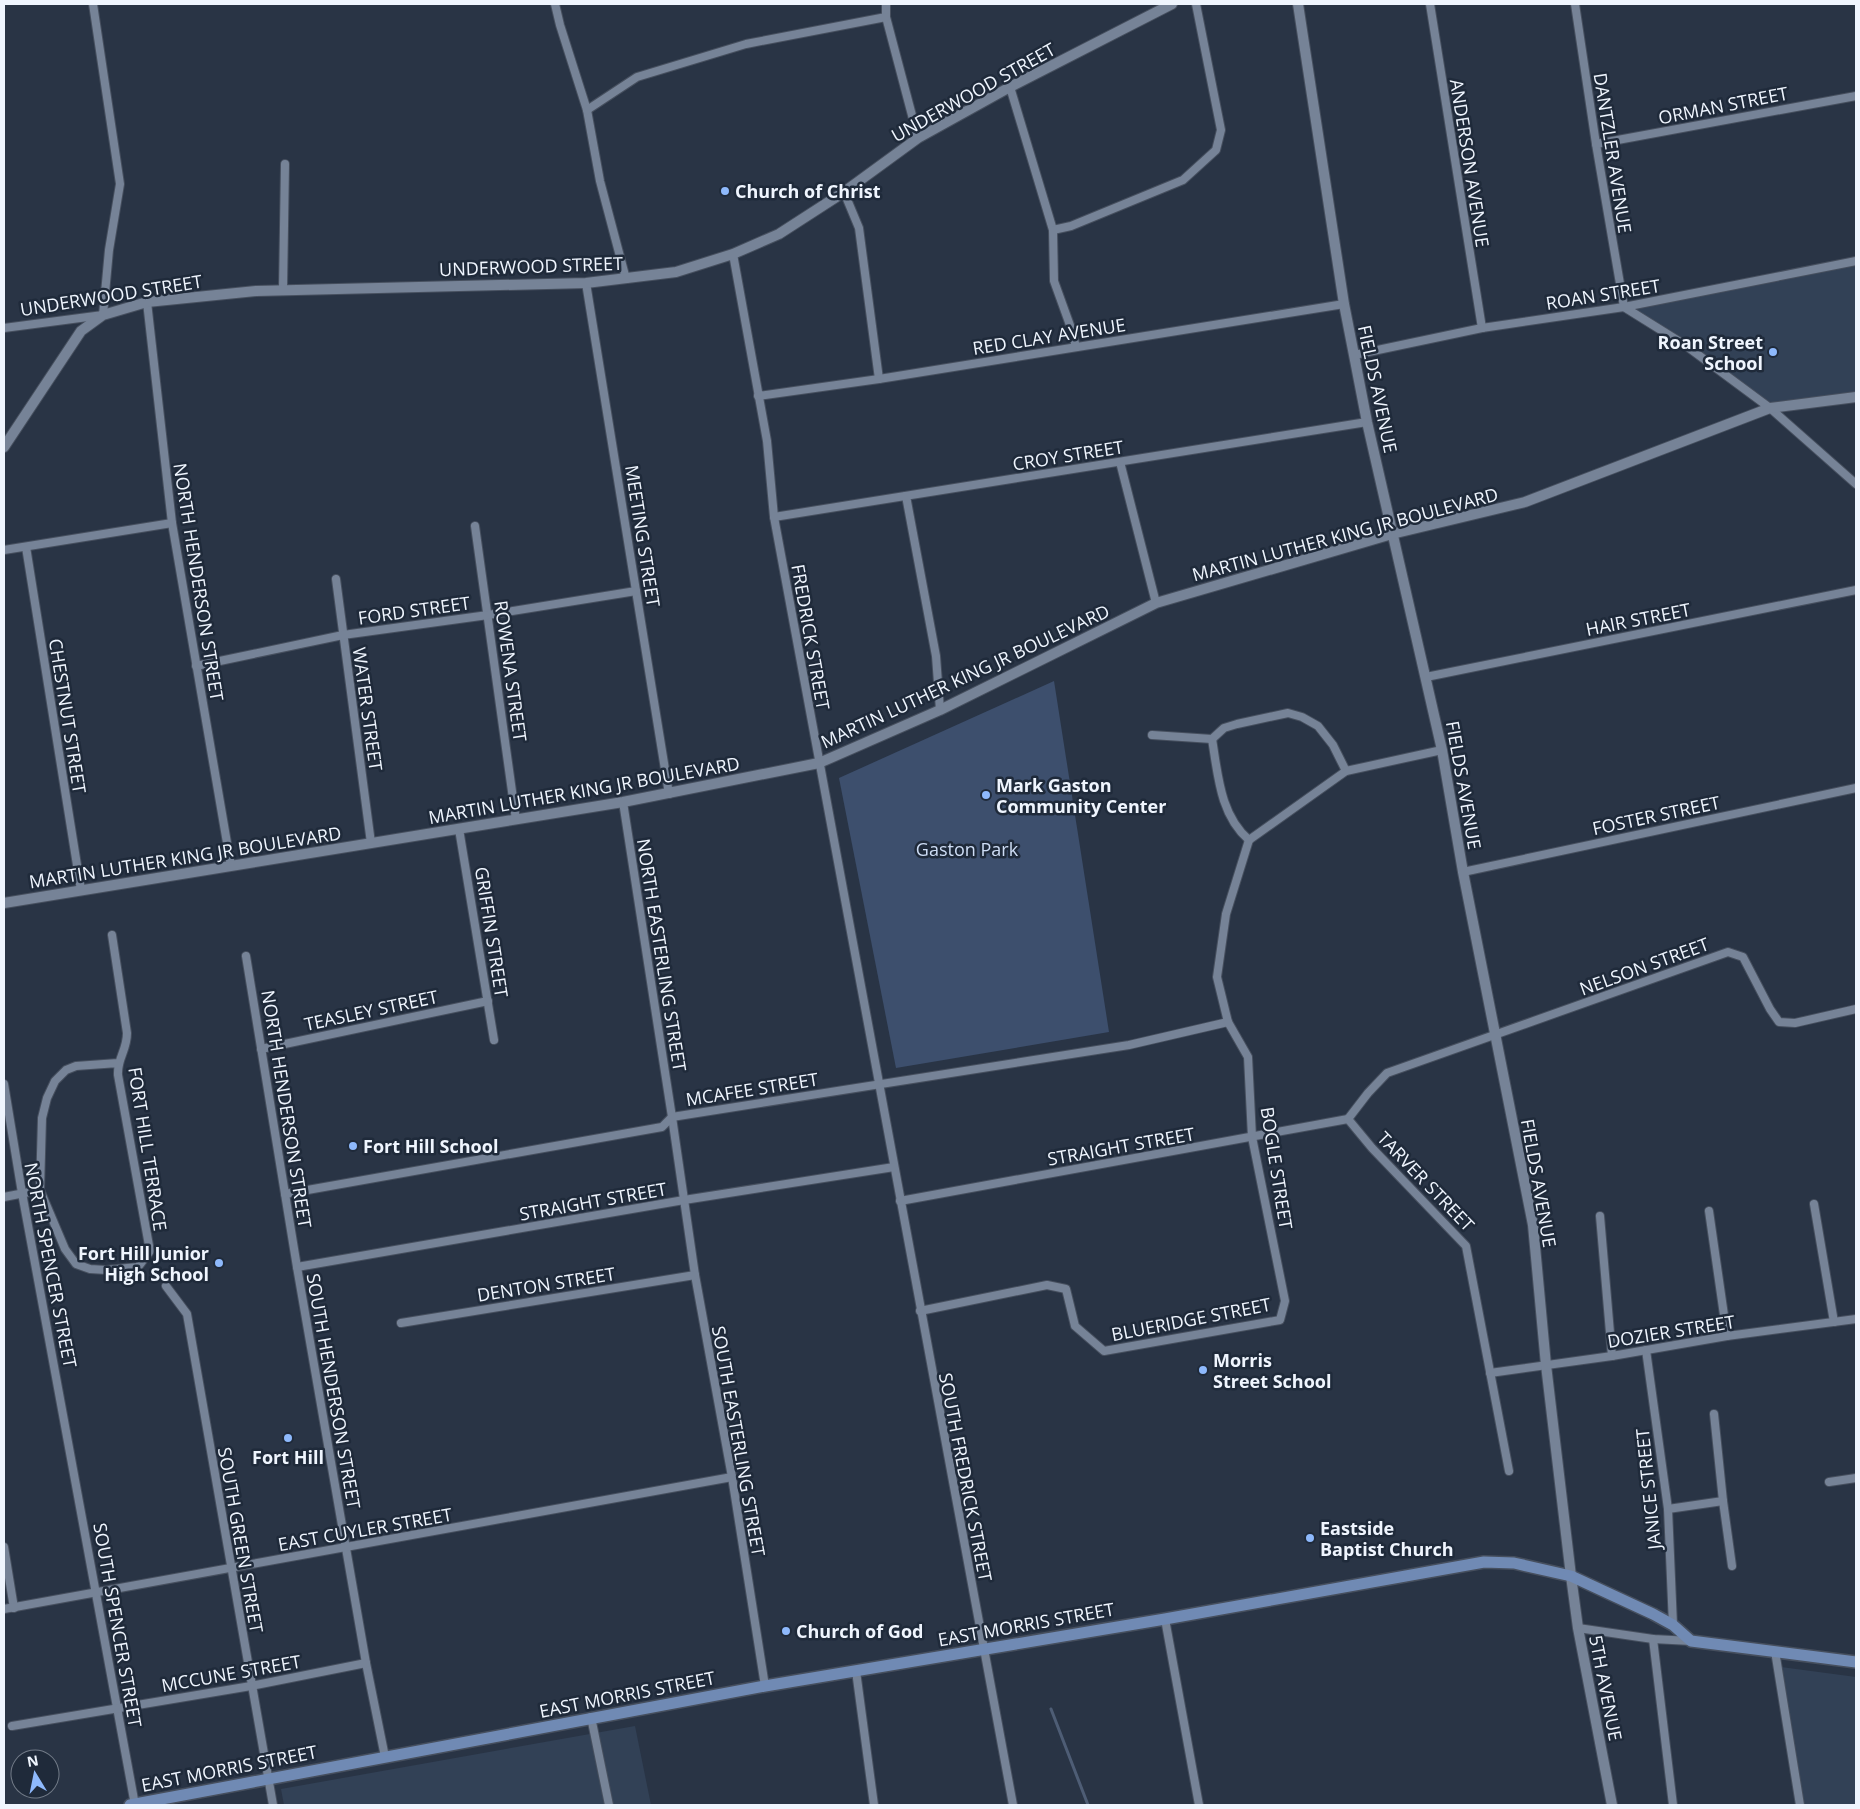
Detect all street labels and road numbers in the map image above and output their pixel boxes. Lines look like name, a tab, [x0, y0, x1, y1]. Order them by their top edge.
street label: UNDERWOOD STREET	[887, 37, 1059, 147]
street label: DANTZLER AVENUE	[1588, 71, 1638, 235]
street label: ANDERSON AVENUE	[1445, 77, 1495, 249]
street label: ORMAN STREET	[1656, 81, 1790, 129]
street label: UNDERWOOD STREET	[439, 251, 623, 281]
street label: UNDERWOOD STREET	[18, 269, 204, 321]
street label: ROAN STREET	[1544, 273, 1662, 315]
street label: RED CLAY AVENUE	[971, 312, 1127, 360]
street label: FIELDS AVENUE	[1353, 323, 1403, 455]
street label: CROY STREET	[1011, 434, 1125, 476]
street label: NORTH HENDERSON STREET	[168, 461, 230, 703]
street label: MEETING STREET	[620, 463, 666, 609]
street label: MARTIN LUTHER KING JR BOULEVARD	[1189, 482, 1501, 586]
street label: FREDRICK STREET	[786, 562, 836, 712]
street label: FORD STREET	[356, 590, 472, 630]
street label: HAIR STREET	[1584, 597, 1693, 641]
street label: MARTIN LUTHER KING JR BOULEVARD	[817, 598, 1113, 754]
street label: ROWENA STREET	[489, 599, 533, 743]
street label: CHESTNUT STREET	[44, 637, 92, 795]
street label: WATER STREET	[347, 646, 389, 772]
street label: FIELDS AVENUE	[1441, 719, 1487, 851]
street label: MARTIN LUTHER KING JR BOULEVARD	[426, 751, 742, 829]
street label: FOSTER STREET	[1590, 790, 1722, 840]
street label: MARTIN LUTHER KING JR BOULEVARD	[27, 820, 343, 894]
street label: NORTH EASTERLING STREET	[632, 837, 692, 1073]
street label: GRIFFIN STREET	[470, 865, 514, 999]
street label: NELSON STREET	[1576, 931, 1712, 1001]
street label: TEASLEY STREET	[302, 984, 440, 1036]
street label: NORTH HENDERSON STREET	[256, 988, 318, 1230]
street label: FORT HILL TERRACE	[123, 1065, 173, 1233]
street label: MCAFEE STREET	[684, 1067, 820, 1111]
street label: BOGLE STREET	[1255, 1105, 1299, 1231]
street label: FIELDS AVENUE	[1516, 1117, 1562, 1249]
street label: STRAIGHT STREET	[1046, 1121, 1197, 1171]
street label: TARVER STREET	[1372, 1126, 1480, 1236]
street label: NORTH SPENCER STREET	[19, 1160, 83, 1370]
street label: STRAIGHT STREET	[518, 1176, 669, 1226]
street label: DENTON STREET	[475, 1261, 617, 1307]
street label: SOUTH HENDERSON STREET	[301, 1271, 367, 1511]
street label: BLUERIDGE STREET	[1109, 1292, 1273, 1346]
street label: DOZIER STREET	[1605, 1309, 1737, 1353]
street label: SOUTH EASTERLING STREET	[707, 1324, 771, 1558]
street label: SOUTH FREDRICK STREET	[934, 1371, 998, 1584]
street label: JANICE STREET	[1630, 1427, 1666, 1553]
street label: SOUTH GREEN STREET	[213, 1445, 269, 1635]
street label: EAST CUYLER STREET	[276, 1502, 454, 1556]
street label: SOUTH SPENCER STREET	[88, 1521, 148, 1729]
street label: EAST MORRIS STREET	[936, 1597, 1116, 1651]
street label: 5TH AVENUE	[1584, 1633, 1628, 1743]
street label: MCCUNE STREET	[159, 1649, 303, 1697]
street label: EAST MORRIS STREET	[537, 1665, 717, 1723]
street label: EAST MORRIS STREET	[139, 1739, 319, 1797]

